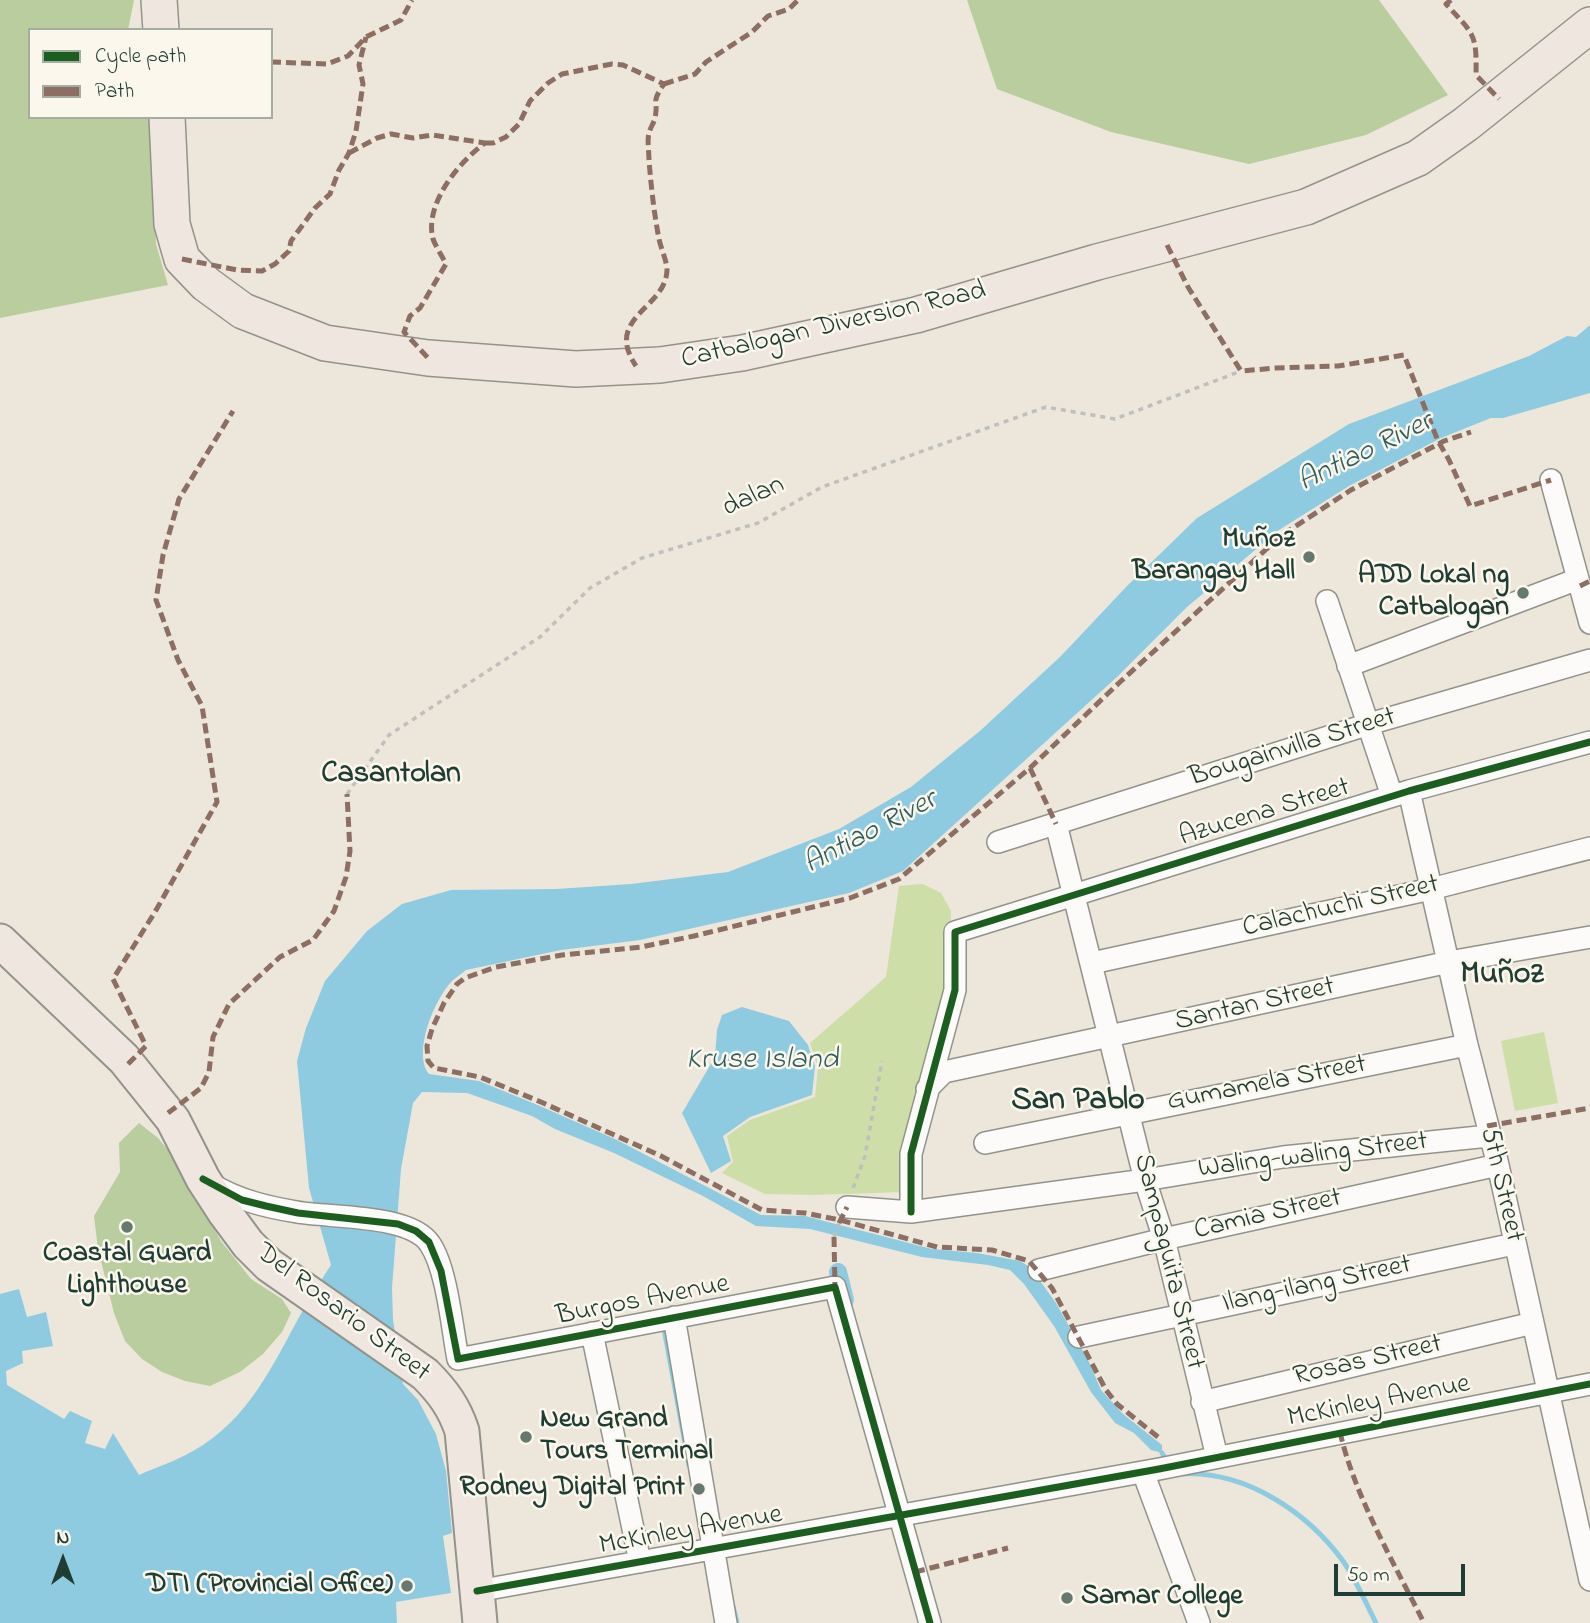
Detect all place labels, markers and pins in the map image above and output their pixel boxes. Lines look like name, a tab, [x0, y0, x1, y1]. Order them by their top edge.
place label: Muñoz Barangay Hall	[1132, 524, 1295, 590]
marker: Muñoz Barangay Hall	[1301, 549, 1317, 565]
place label: ADD Lokal ng Catbalogan	[1358, 560, 1509, 626]
marker: ADD Lokal ng Catbalogan	[1515, 585, 1531, 601]
marker: Coastal Guard Lighthouse	[119, 1219, 135, 1235]
place label: Coastal Guard Lighthouse	[43, 1238, 211, 1304]
place label: New Grand Tours Terminal	[540, 1404, 713, 1470]
marker: New Grand Tours Terminal	[518, 1429, 534, 1445]
place label: Rodney Digital Print	[459, 1472, 685, 1506]
marker: Rodney Digital Print	[691, 1481, 707, 1497]
place label: DTI (Provincial Office)	[146, 1569, 393, 1603]
marker: DTI (Provincial Office)	[399, 1578, 415, 1594]
place label: Samar College	[1081, 1581, 1243, 1615]
marker: Samar College	[1059, 1590, 1075, 1606]

